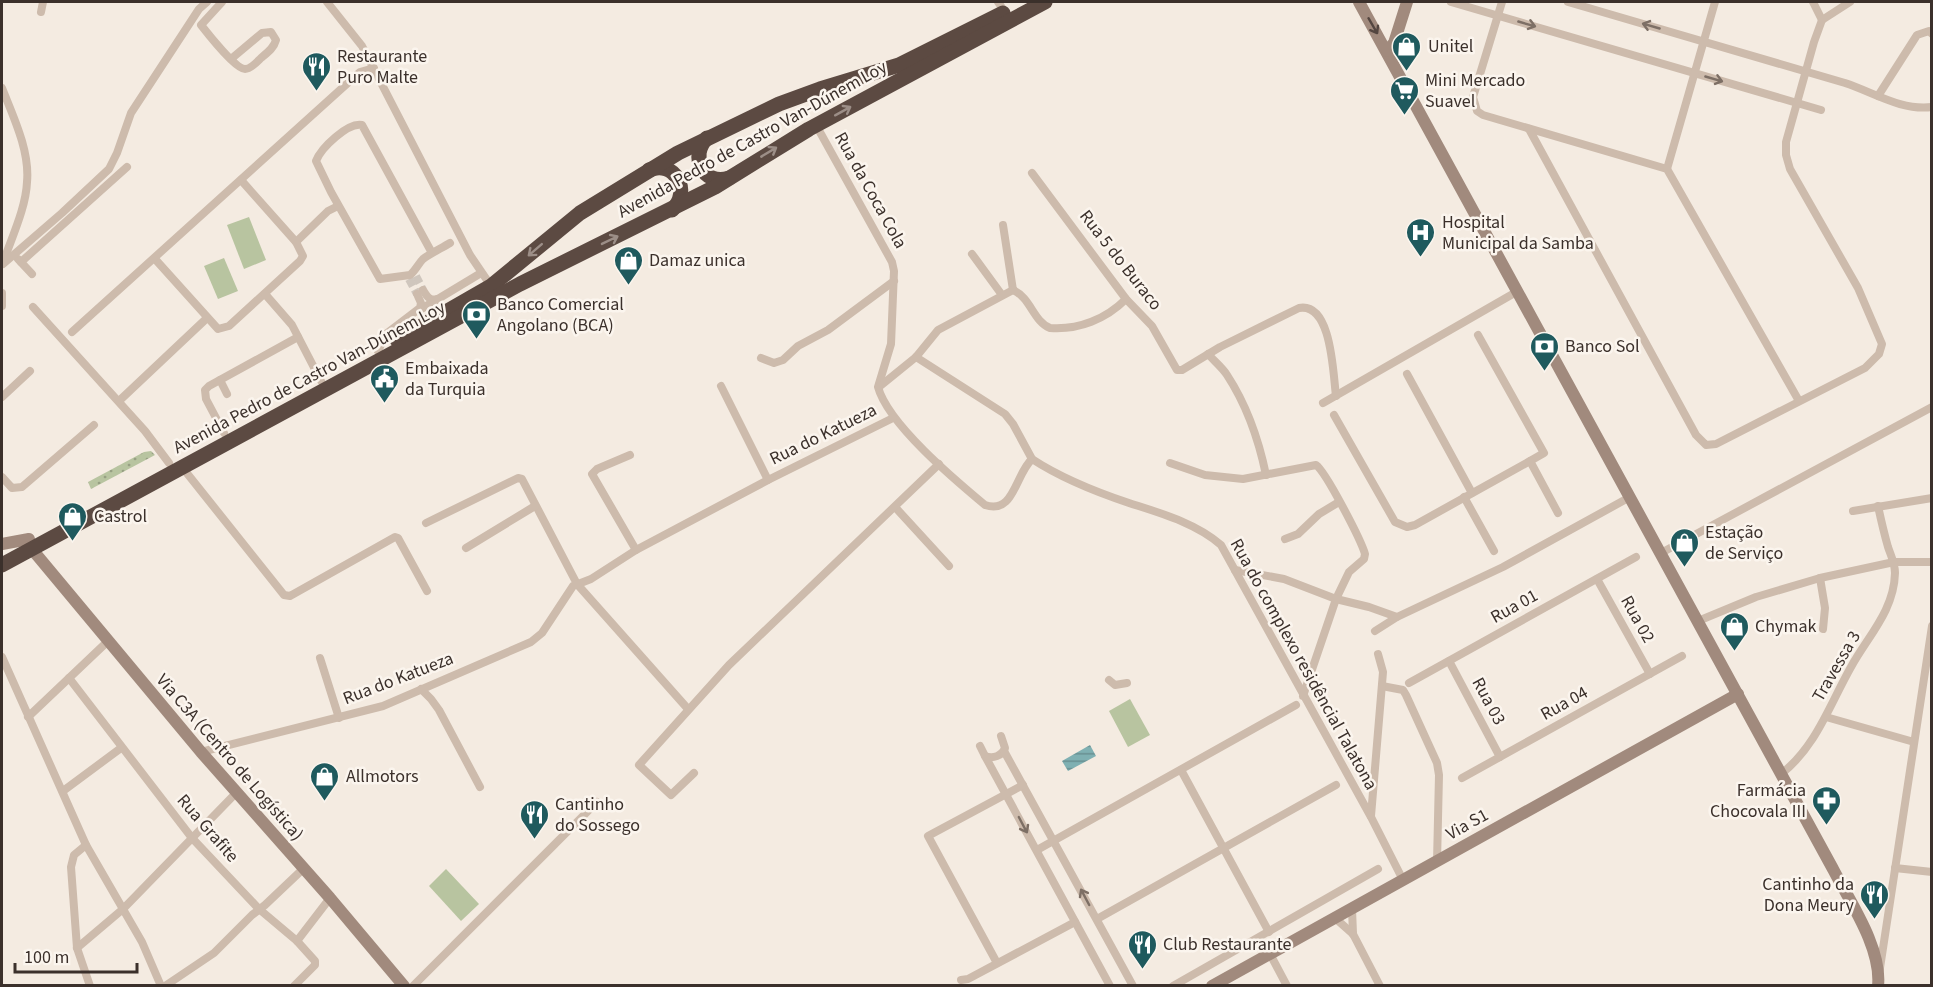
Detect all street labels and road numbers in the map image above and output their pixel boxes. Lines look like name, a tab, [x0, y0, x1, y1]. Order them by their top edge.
street label: Avenida Pedro de Castro Van-Dúnem Loy	[613, 54, 892, 224]
street label: Rua da Coca Cola	[828, 127, 913, 253]
street label: Rua 5 do Buraco	[1073, 205, 1168, 316]
street label: Avenida Pedro de Castro Van-Dúnem Loy	[169, 295, 450, 460]
street label: Rua do Katueza	[765, 398, 881, 471]
street label: Rua do complexo residêncial Talatona	[1224, 534, 1383, 794]
street label: Rua 01	[1486, 583, 1542, 630]
street label: Rua 02	[1614, 591, 1661, 647]
street label: Travessa 3	[1806, 626, 1867, 706]
street label: Rua do Katueza	[339, 646, 457, 711]
street label: Via C3A (Centro de Logística)	[150, 669, 309, 846]
street label: Rua 03	[1466, 673, 1511, 729]
street label: Rua 04	[1536, 680, 1592, 727]
street label: Rua Grafite	[171, 789, 244, 868]
street label: Via S1	[1442, 803, 1493, 846]

